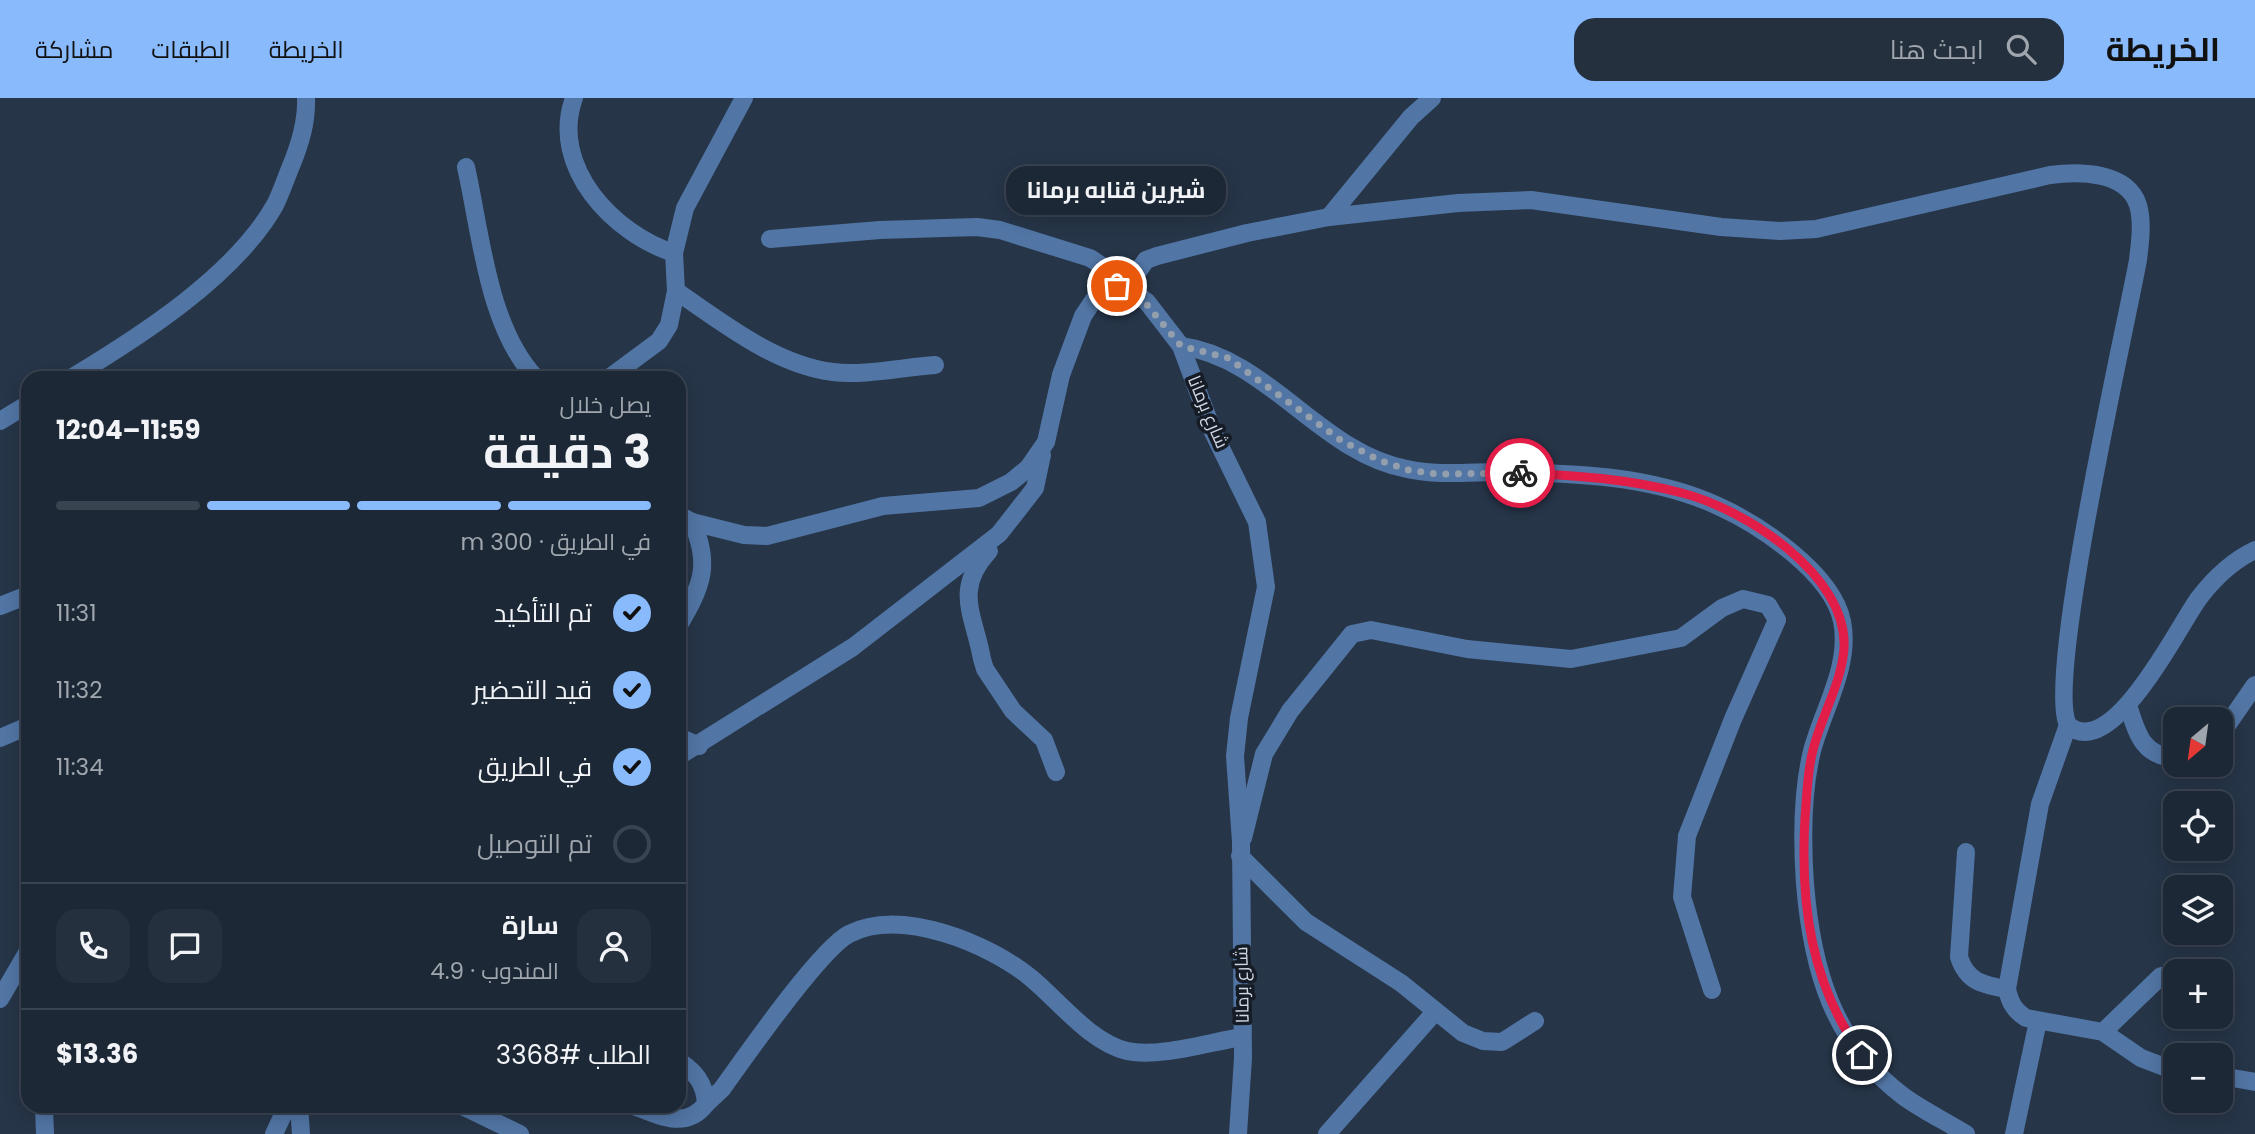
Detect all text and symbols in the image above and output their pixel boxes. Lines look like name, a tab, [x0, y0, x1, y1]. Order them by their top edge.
search box	[1574, 18, 2064, 81]
text: الخريطة	[2106, 26, 2220, 73]
icon: search	[2002, 30, 2040, 68]
text: ابحث هنا	[1890, 32, 1984, 68]
text: مشاركة	[35, 33, 113, 66]
text: الطبقات	[151, 33, 231, 66]
text: الخريطة	[269, 33, 344, 66]
callout: شيرين قنابه برمانا	[1007, 167, 1227, 216]
text: شيرين قنابه برمانا	[1026, 174, 1206, 206]
pin	[1087, 256, 1147, 316]
icon: bag	[1098, 267, 1136, 305]
street label: شارع برمانا	[1182, 372, 1235, 452]
text: يصل خلال	[560, 389, 651, 421]
text: 11:59–12:04	[56, 412, 200, 448]
text: 3 دقيقة	[483, 420, 651, 484]
courier	[1485, 438, 1555, 508]
icon: bike	[1501, 454, 1539, 492]
text: في الطريق · 300 m	[460, 526, 651, 558]
icon: check	[613, 594, 651, 632]
text: تم التأكيد	[494, 595, 592, 631]
text: 11:31	[56, 597, 97, 629]
icon: check	[613, 671, 651, 709]
text: قيد التحضير	[473, 672, 592, 708]
text: 11:32	[56, 674, 102, 706]
north arrow	[2163, 707, 2233, 777]
map controls	[2163, 707, 2233, 1113]
icon: check	[613, 748, 651, 786]
text: في الطريق	[478, 749, 592, 785]
text: 11:34	[56, 751, 104, 783]
button: locate	[2163, 791, 2233, 861]
text: تم التوصيل	[477, 826, 592, 862]
button: layers	[2163, 875, 2233, 945]
text: سارة	[502, 907, 559, 943]
button: phone	[56, 909, 130, 983]
button: chat	[148, 909, 222, 983]
button: person	[577, 909, 651, 983]
street label: شارع برمانا	[1228, 946, 1255, 1024]
text: المندوب · 4.9	[430, 955, 559, 987]
button: +	[2163, 959, 2233, 1029]
pin	[1832, 1025, 1892, 1085]
text: $13.36	[56, 1036, 138, 1072]
icon: home	[1843, 1036, 1881, 1074]
text: الطلب #3368	[496, 1037, 651, 1073]
button: −	[2163, 1043, 2233, 1113]

